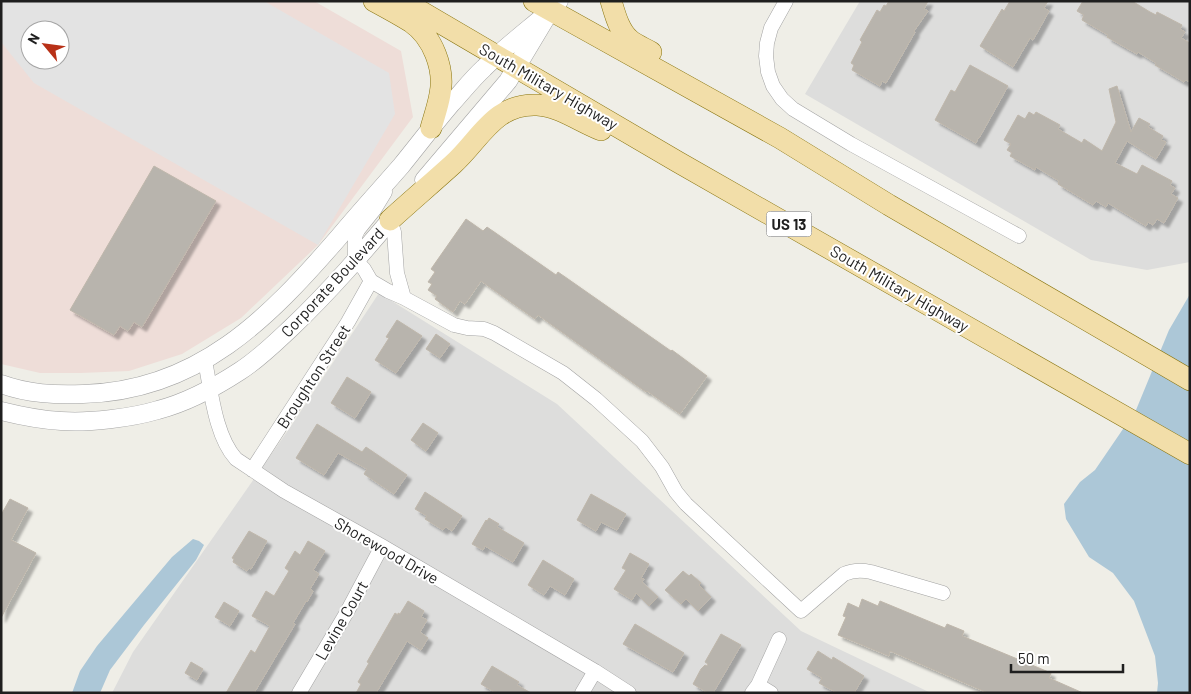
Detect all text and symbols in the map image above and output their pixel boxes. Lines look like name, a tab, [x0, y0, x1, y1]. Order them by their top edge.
north arrow	[20, 20, 70, 70]
text: N	[24, 30, 43, 47]
street label: South Military Highway	[476, 39, 622, 134]
road number: US 13	[766, 212, 812, 236]
street label: Corporate Boulevard	[277, 223, 387, 341]
street label: South Military Highway	[827, 241, 973, 336]
street label: Broughton Street	[272, 320, 354, 432]
street label: Shorewood Drive	[332, 513, 442, 587]
street label: Levine Court	[311, 577, 371, 663]
scale bar	[1011, 642, 1124, 674]
text: 50 m	[1018, 649, 1050, 667]

